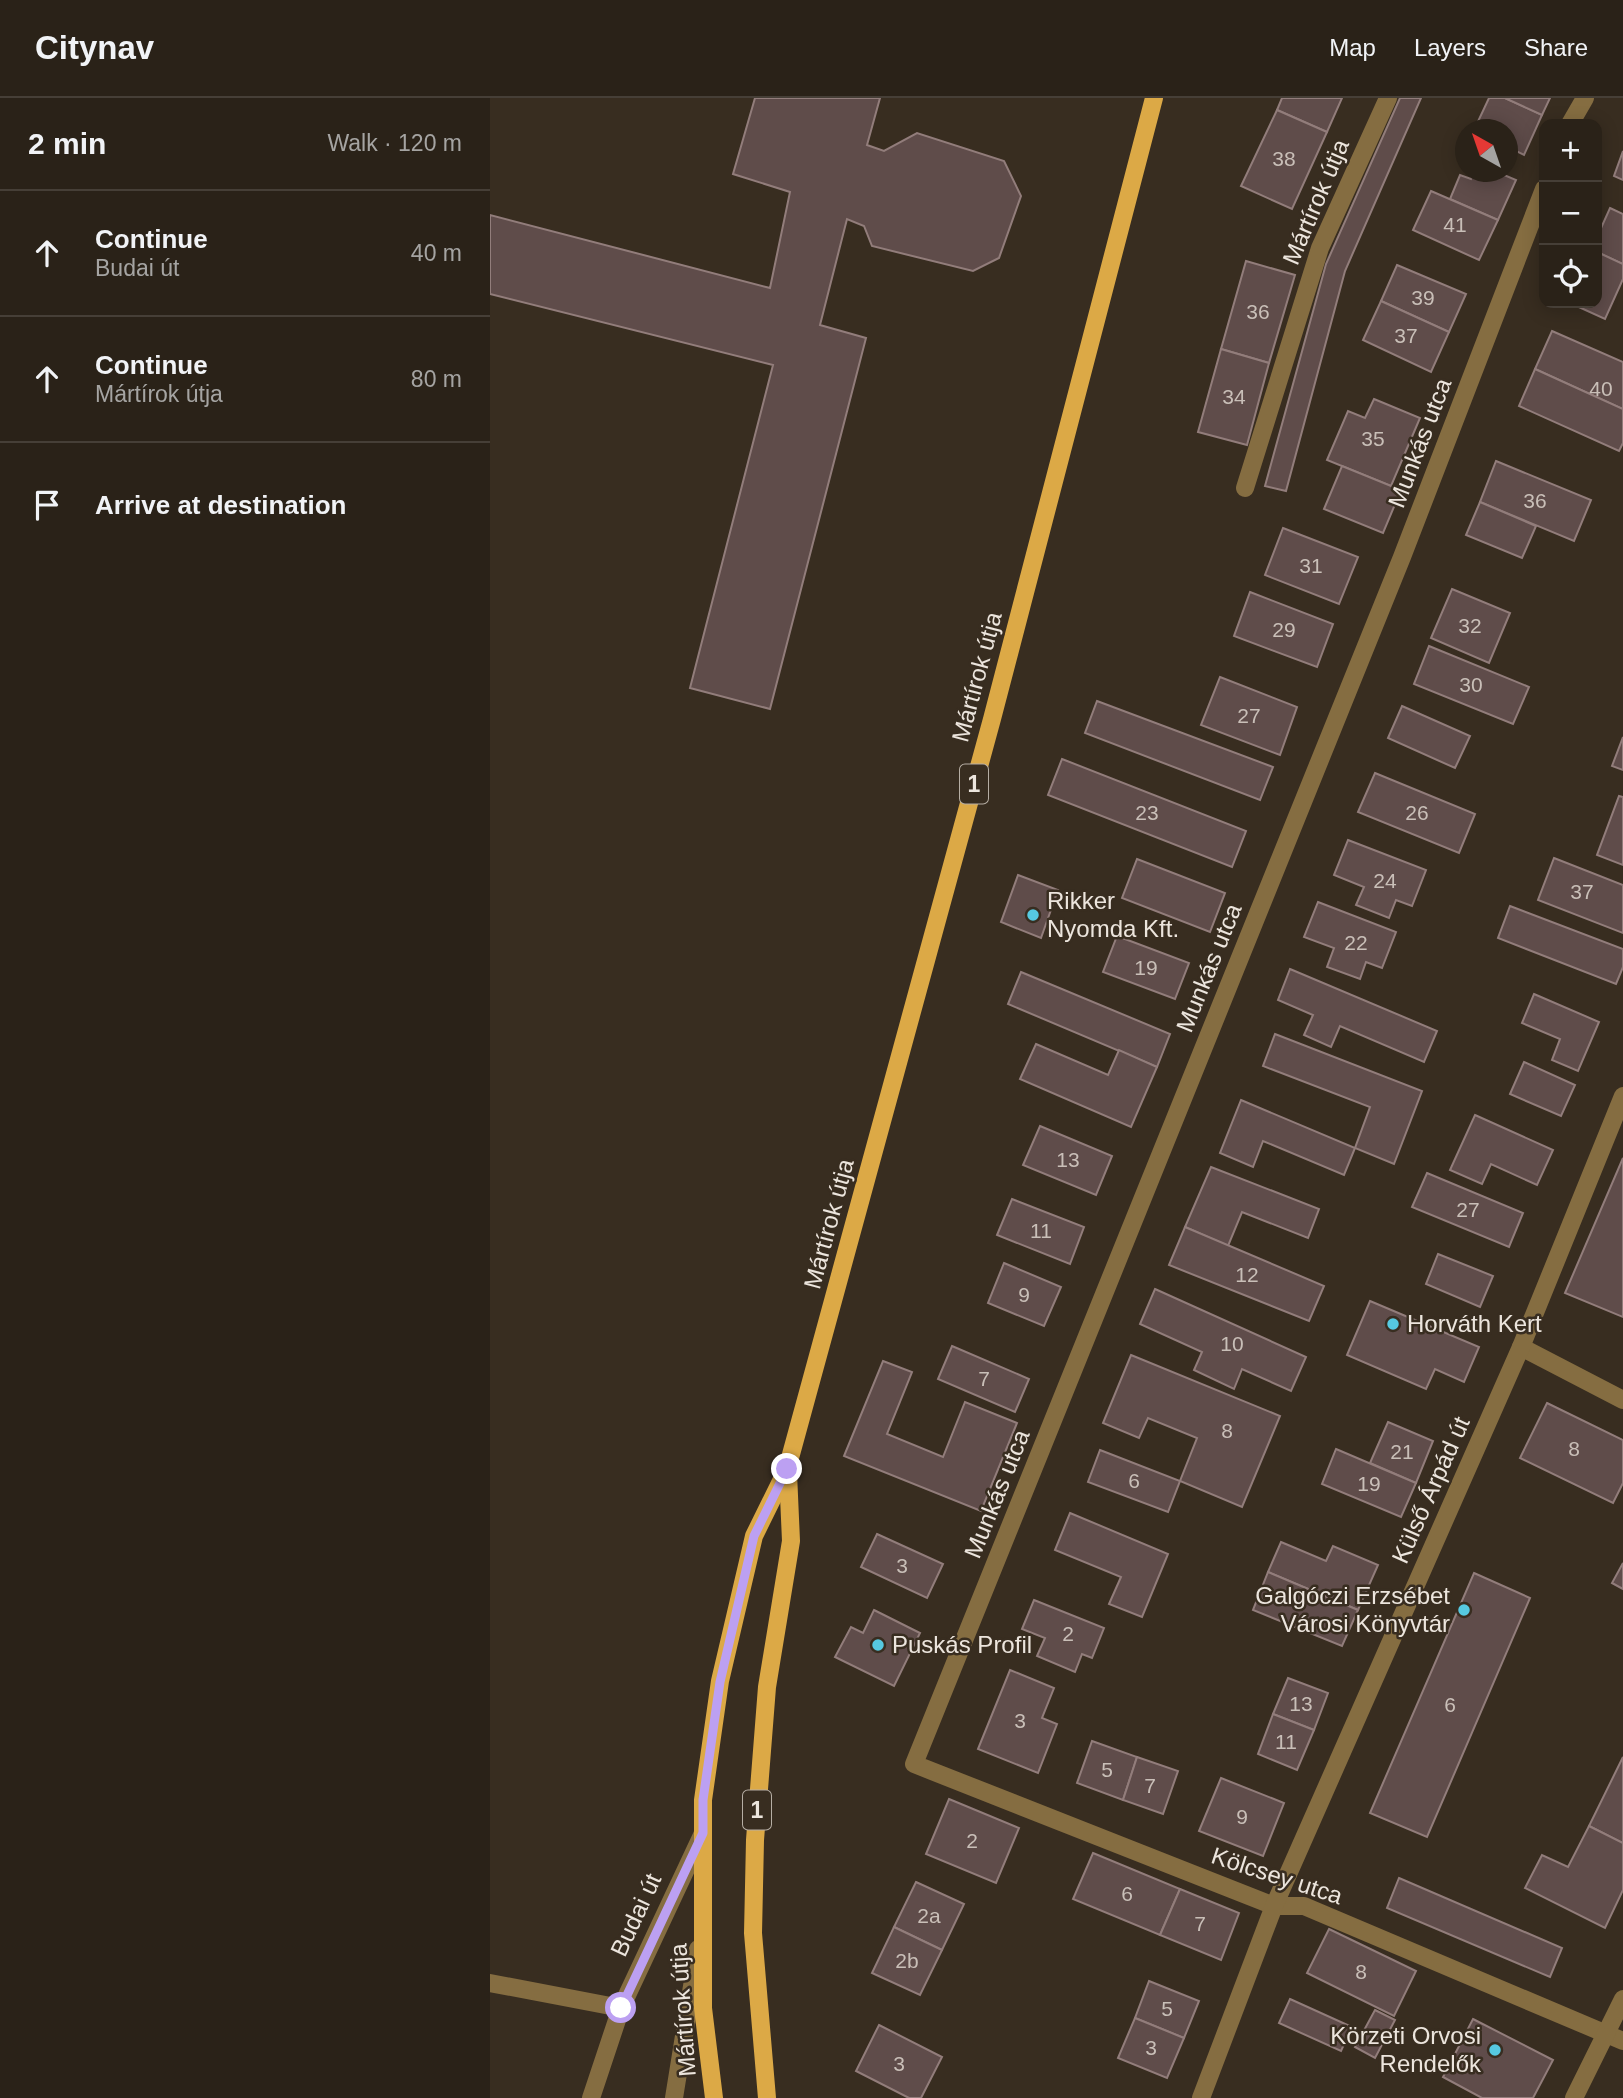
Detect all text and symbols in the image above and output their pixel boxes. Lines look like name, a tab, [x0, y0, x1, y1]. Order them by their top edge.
text: Citynav	[35, 29, 154, 66]
text: Map	[1329, 34, 1376, 61]
text: Layers	[1414, 34, 1486, 61]
text: Share	[1524, 34, 1588, 61]
north arrow	[1455, 119, 1518, 182]
map controls	[1539, 119, 1602, 308]
button: +	[1539, 119, 1602, 182]
text: 2 min	[28, 127, 106, 160]
text: Walk · 120 m	[327, 130, 462, 156]
street label: Mártírok útja	[1277, 135, 1354, 268]
house number: 38	[1272, 147, 1296, 170]
button: −	[1539, 182, 1602, 245]
house number: 41	[1443, 213, 1467, 236]
text: Continue	[95, 224, 208, 254]
icon: ahead	[28, 234, 66, 272]
text: 40 m	[411, 240, 462, 266]
button: locate	[1539, 245, 1602, 308]
text: Budai út	[95, 255, 179, 281]
house number: 39	[1411, 286, 1435, 309]
house number: 36	[1246, 300, 1270, 323]
house number: 37	[1394, 324, 1418, 347]
text: Continue	[95, 350, 208, 380]
icon: ahead	[28, 360, 66, 398]
text: 80 m	[411, 366, 462, 392]
street label: Munkás utca	[1383, 374, 1457, 511]
house number: 40	[1589, 377, 1613, 400]
text: Mártírok útja	[95, 381, 223, 407]
house number: 34	[1222, 385, 1246, 408]
house number: 35	[1361, 427, 1385, 450]
icon: arrive	[28, 486, 66, 524]
house number: 36	[1523, 489, 1547, 512]
text: Arrive at destination	[95, 490, 346, 520]
house number: 31	[1299, 554, 1323, 577]
street label: Mártírok útja	[946, 608, 1007, 745]
house number: 32	[1458, 614, 1482, 637]
house number: 29	[1272, 618, 1296, 641]
house number: 30	[1459, 673, 1483, 696]
house number: 27	[1237, 704, 1261, 727]
road number: 1	[960, 764, 988, 804]
house number: 23	[1135, 801, 1159, 824]
house number: 26	[1405, 801, 1429, 824]
house number: 24	[1373, 869, 1397, 892]
house number: 37	[1570, 880, 1594, 903]
place label: Rikker Nyomda Kft.	[1047, 887, 1179, 942]
street label: Munkás utca	[1171, 899, 1247, 1036]
marker: Rikker Nyomda Kft.	[1025, 907, 1041, 923]
house number: 22	[1344, 931, 1368, 954]
house number: 19	[1134, 956, 1158, 979]
house number: 13	[1056, 1148, 1080, 1171]
street label: Mártírok útja	[798, 1155, 859, 1292]
house number: 27	[1456, 1198, 1480, 1221]
house number: 11	[1030, 1219, 1052, 1242]
house number: 12	[1235, 1263, 1259, 1286]
house number: 9	[1018, 1283, 1030, 1306]
place label: Horváth Kert	[1407, 1310, 1542, 1337]
marker: Horváth Kert	[1385, 1316, 1401, 1332]
house number: 10	[1220, 1332, 1244, 1355]
house number: 7	[978, 1367, 990, 1390]
street label: Külső Árpád út	[1386, 1412, 1475, 1567]
house number: 8	[1221, 1419, 1233, 1442]
street label: Munkás utca	[959, 1425, 1035, 1562]
house number: 8	[1568, 1437, 1580, 1460]
house number: 21	[1390, 1440, 1414, 1463]
route end	[771, 1453, 802, 1484]
house number: 6	[1128, 1469, 1140, 1492]
house number: 19	[1357, 1472, 1381, 1495]
house number: 3	[896, 1554, 908, 1577]
place label: Galgóczi Erzsébet Városi Könyvtár	[1255, 1582, 1450, 1637]
marker: Galgóczi Erzsébet Városi Könyvtár	[1456, 1602, 1472, 1618]
house number: 2	[1062, 1622, 1074, 1645]
place label: Puskás Profil	[892, 1631, 1032, 1658]
marker: Puskás Profil	[870, 1637, 886, 1653]
house number: 13	[1289, 1692, 1313, 1715]
house number: 6	[1444, 1693, 1456, 1716]
house number: 3	[1014, 1709, 1026, 1732]
house number: 11	[1275, 1730, 1297, 1753]
house number: 5	[1101, 1758, 1113, 1781]
house number: 7	[1144, 1774, 1156, 1797]
road number: 1	[743, 1791, 771, 1830]
house number: 9	[1236, 1805, 1248, 1828]
house number: 2	[966, 1829, 978, 1852]
street label: Kölcsey utca	[1208, 1842, 1347, 1910]
street label: Budai út	[605, 1869, 667, 1960]
house number: 6	[1121, 1882, 1133, 1905]
house number: 2a	[917, 1904, 941, 1927]
house number: 7	[1194, 1912, 1206, 1935]
street label: Mártírok útja	[664, 1942, 701, 2078]
house number: 2b	[895, 1949, 919, 1972]
house number: 8	[1355, 1960, 1367, 1983]
route start	[605, 1992, 636, 2023]
house number: 5	[1161, 1997, 1173, 2020]
place label: Körzeti Orvosi Rendelők	[1330, 2022, 1482, 2077]
house number: 3	[1145, 2036, 1157, 2059]
marker: Körzeti Orvosi Rendelők	[1487, 2042, 1503, 2058]
house number: 3	[893, 2052, 905, 2075]

